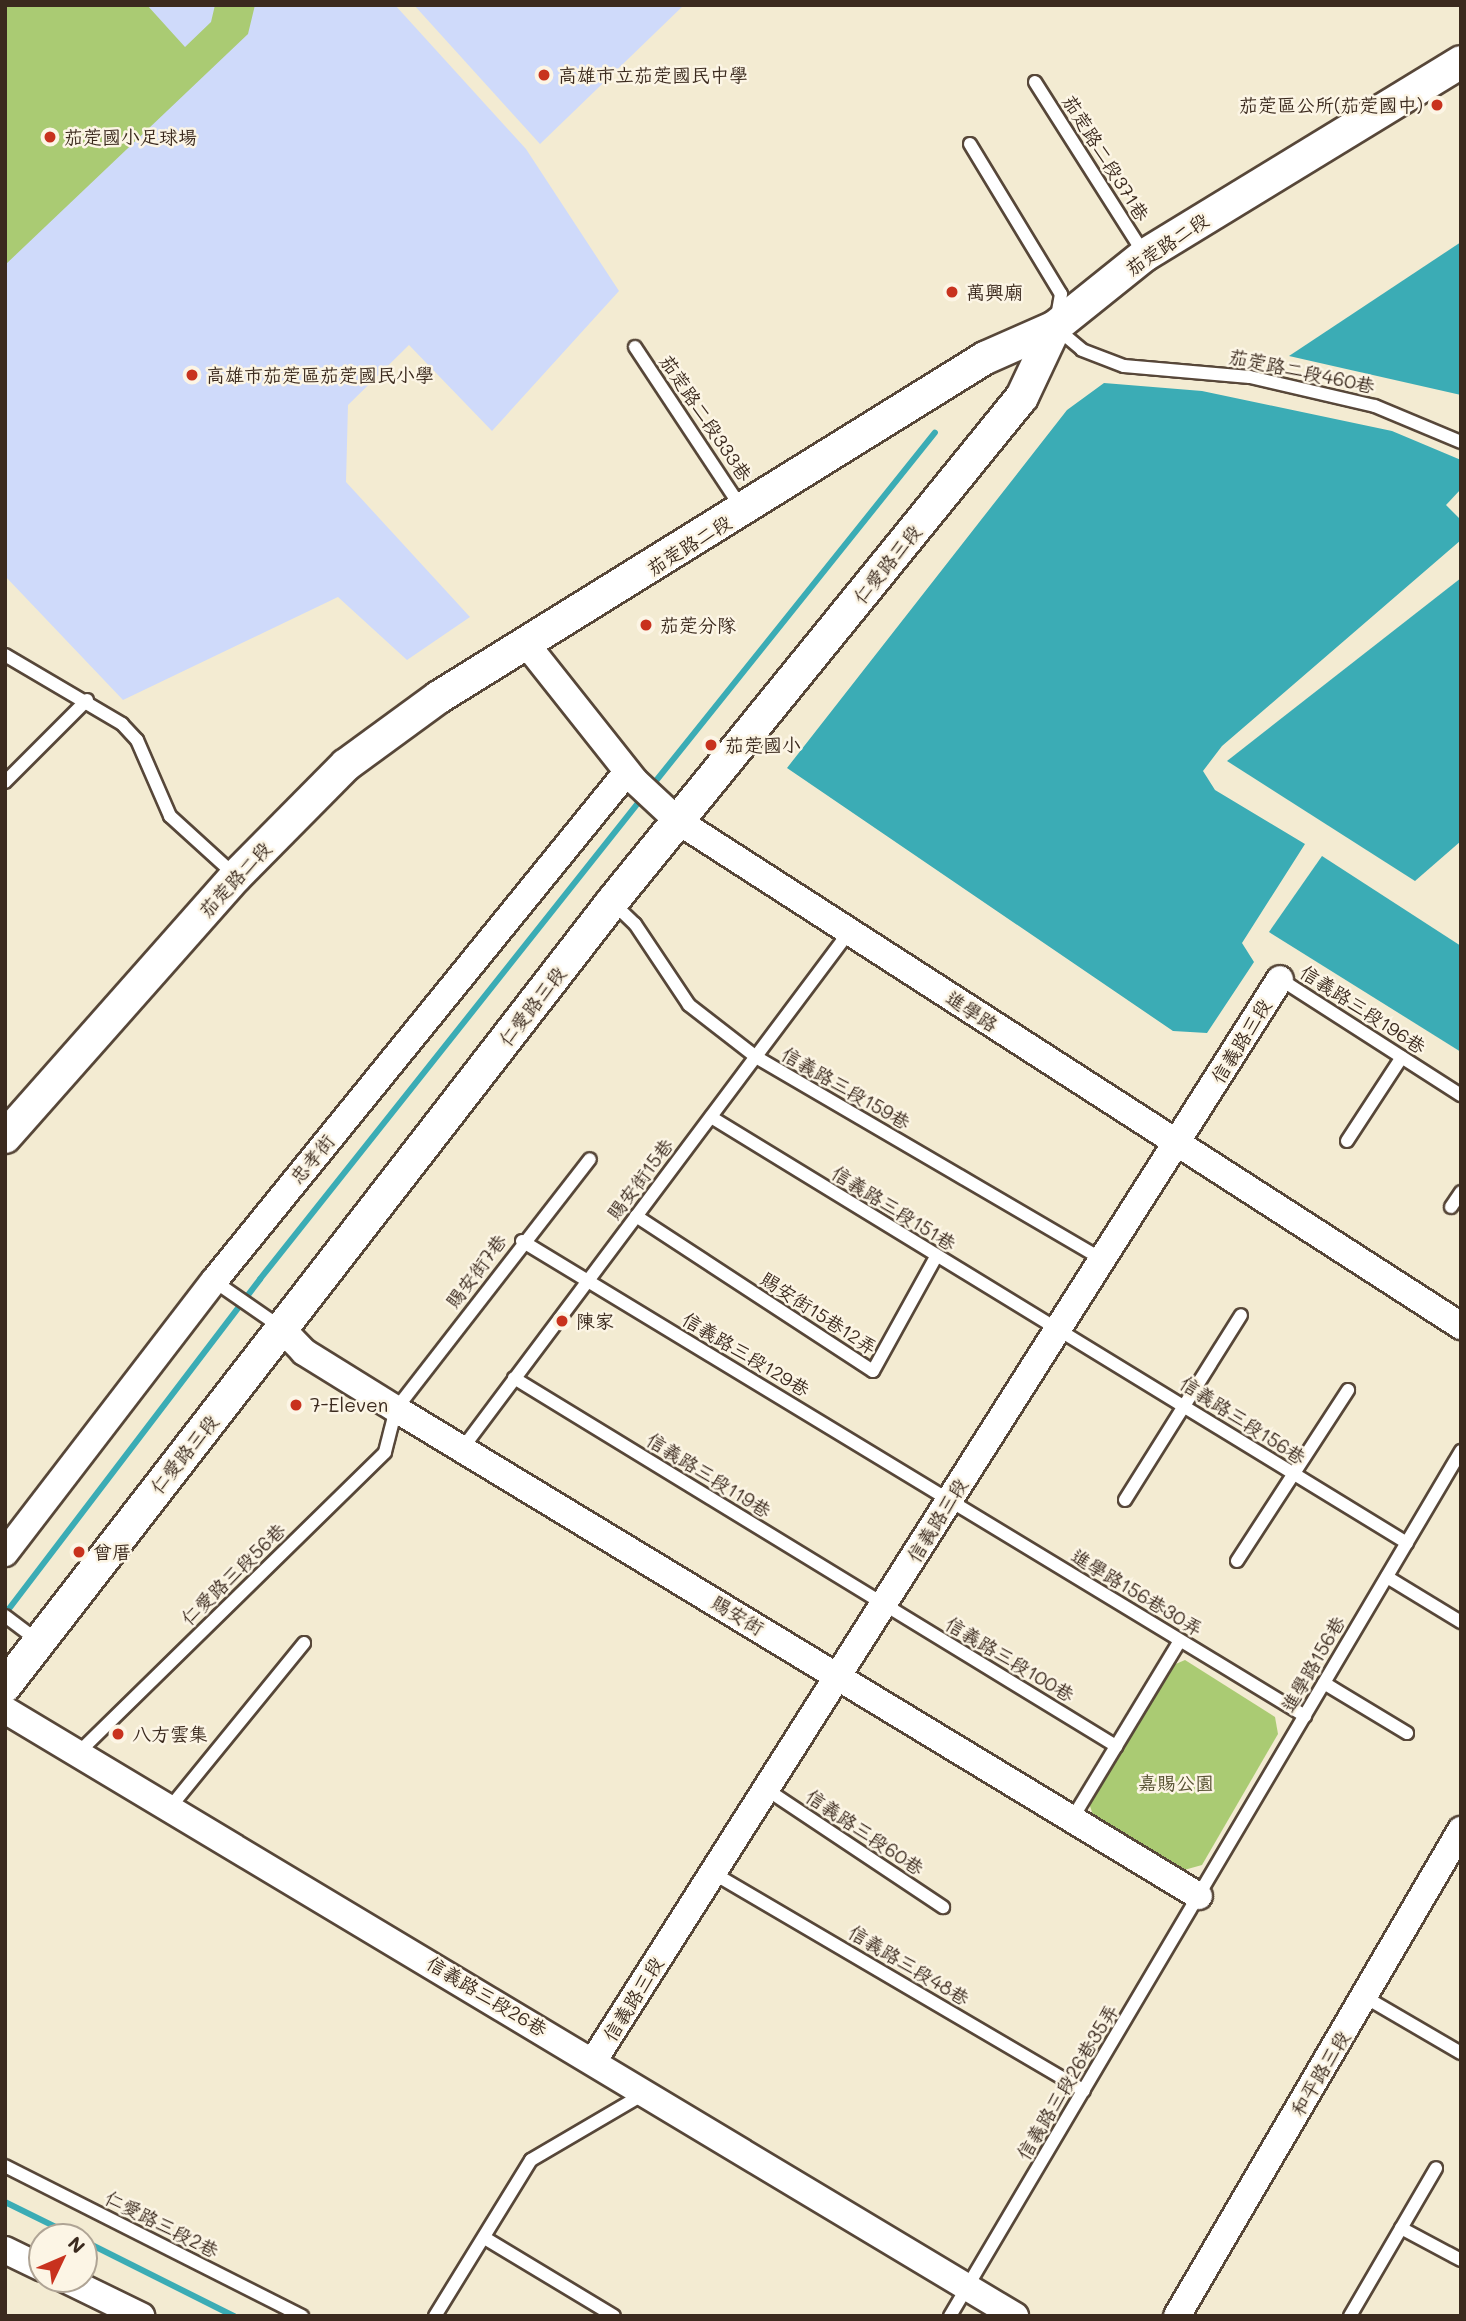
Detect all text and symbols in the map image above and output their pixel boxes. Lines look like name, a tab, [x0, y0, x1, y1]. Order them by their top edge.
place label: 高雄市立茄萣國民中學	[558, 64, 748, 86]
marker: 高雄市立茄萣國民中學	[536, 67, 552, 83]
street label: 茄萣路二段371巷	[1058, 91, 1154, 225]
place label: 茄萣區公所(茄萣國中)	[1239, 94, 1423, 116]
marker: 茄萣區公所(茄萣國中)	[1429, 97, 1445, 113]
place label: 茄萣國小足球場	[64, 126, 197, 148]
marker: 茄萣國小足球場	[42, 129, 58, 145]
street label: 茄萣路二段	[1121, 208, 1213, 280]
place label: 萬興廟	[966, 281, 1023, 303]
marker: 萬興廟	[944, 284, 960, 300]
street label: 茄萣路二段460巷	[1227, 344, 1377, 398]
street label: 茄萣路二段333巷	[655, 351, 757, 485]
place label: 高雄市茄萣區茄萣國民小學	[206, 364, 434, 386]
marker: 高雄市茄萣區茄萣國民小學	[184, 367, 200, 383]
street label: 茄萣路二段	[643, 510, 735, 580]
street label: 仁愛路三段	[848, 520, 926, 608]
place label: 茄萣分隊	[660, 614, 736, 636]
marker: 茄萣分隊	[638, 617, 654, 633]
place label: 茄萣國小	[725, 734, 801, 756]
marker: 茄萣國小	[703, 737, 719, 753]
street label: 茄萣路二段	[194, 836, 276, 922]
street label: 信義路三段196巷	[1296, 960, 1430, 1058]
street label: 仁愛路三段	[494, 962, 570, 1050]
street label: 進學路	[942, 986, 1002, 1036]
street label: 信義路三段	[1206, 995, 1276, 1087]
street label: 信義路三段159巷	[778, 1042, 914, 1134]
street label: 忠孝街	[285, 1130, 339, 1188]
street label: 賜安街15巷	[602, 1134, 678, 1224]
street label: 信義路三段151巷	[828, 1161, 960, 1255]
street label: 賜安街7巷	[441, 1230, 511, 1312]
street label: 賜安街15巷12弄	[757, 1267, 881, 1359]
street label: 信義路三段129巷	[678, 1307, 814, 1401]
place label: 陳家	[576, 1310, 614, 1332]
marker: 陳家	[554, 1313, 570, 1329]
street label: 信義路三段156巷	[1176, 1371, 1310, 1469]
place label: 7-Eleven	[310, 1394, 388, 1416]
marker: 7-Eleven	[288, 1397, 304, 1413]
street label: 仁愛路三段	[145, 1410, 223, 1498]
street label: 信義路三段119巷	[643, 1428, 775, 1522]
street label: 信義路三段	[902, 1474, 972, 1566]
street label: 仁愛路三段56巷	[176, 1518, 290, 1630]
place label: 曾厝	[93, 1541, 131, 1563]
marker: 曾厝	[71, 1544, 87, 1560]
street label: 進學路156巷30弄	[1067, 1544, 1207, 1640]
street label: 賜安街	[708, 1591, 768, 1639]
street label: 信義路三段100巷	[942, 1612, 1078, 1706]
street label: 進學路156巷	[1276, 1612, 1350, 1716]
place label: 八方雲集	[132, 1723, 208, 1745]
marker: 八方雲集	[110, 1726, 126, 1742]
park label: 嘉賜公園	[1138, 1772, 1214, 1794]
street label: 信義路三段60巷	[802, 1784, 928, 1880]
street label: 信義路三段48巷	[845, 1920, 973, 2010]
street label: 信義路三段26巷	[423, 1951, 551, 2041]
street label: 信義路三段	[598, 1953, 668, 2045]
street label: 信義路三段26巷35弄	[1012, 2000, 1122, 2164]
street label: 和平路三段	[1286, 2026, 1354, 2120]
street label: 仁愛路三段2巷	[101, 2186, 223, 2262]
north arrow	[28, 2223, 98, 2293]
text: N	[63, 2231, 91, 2258]

